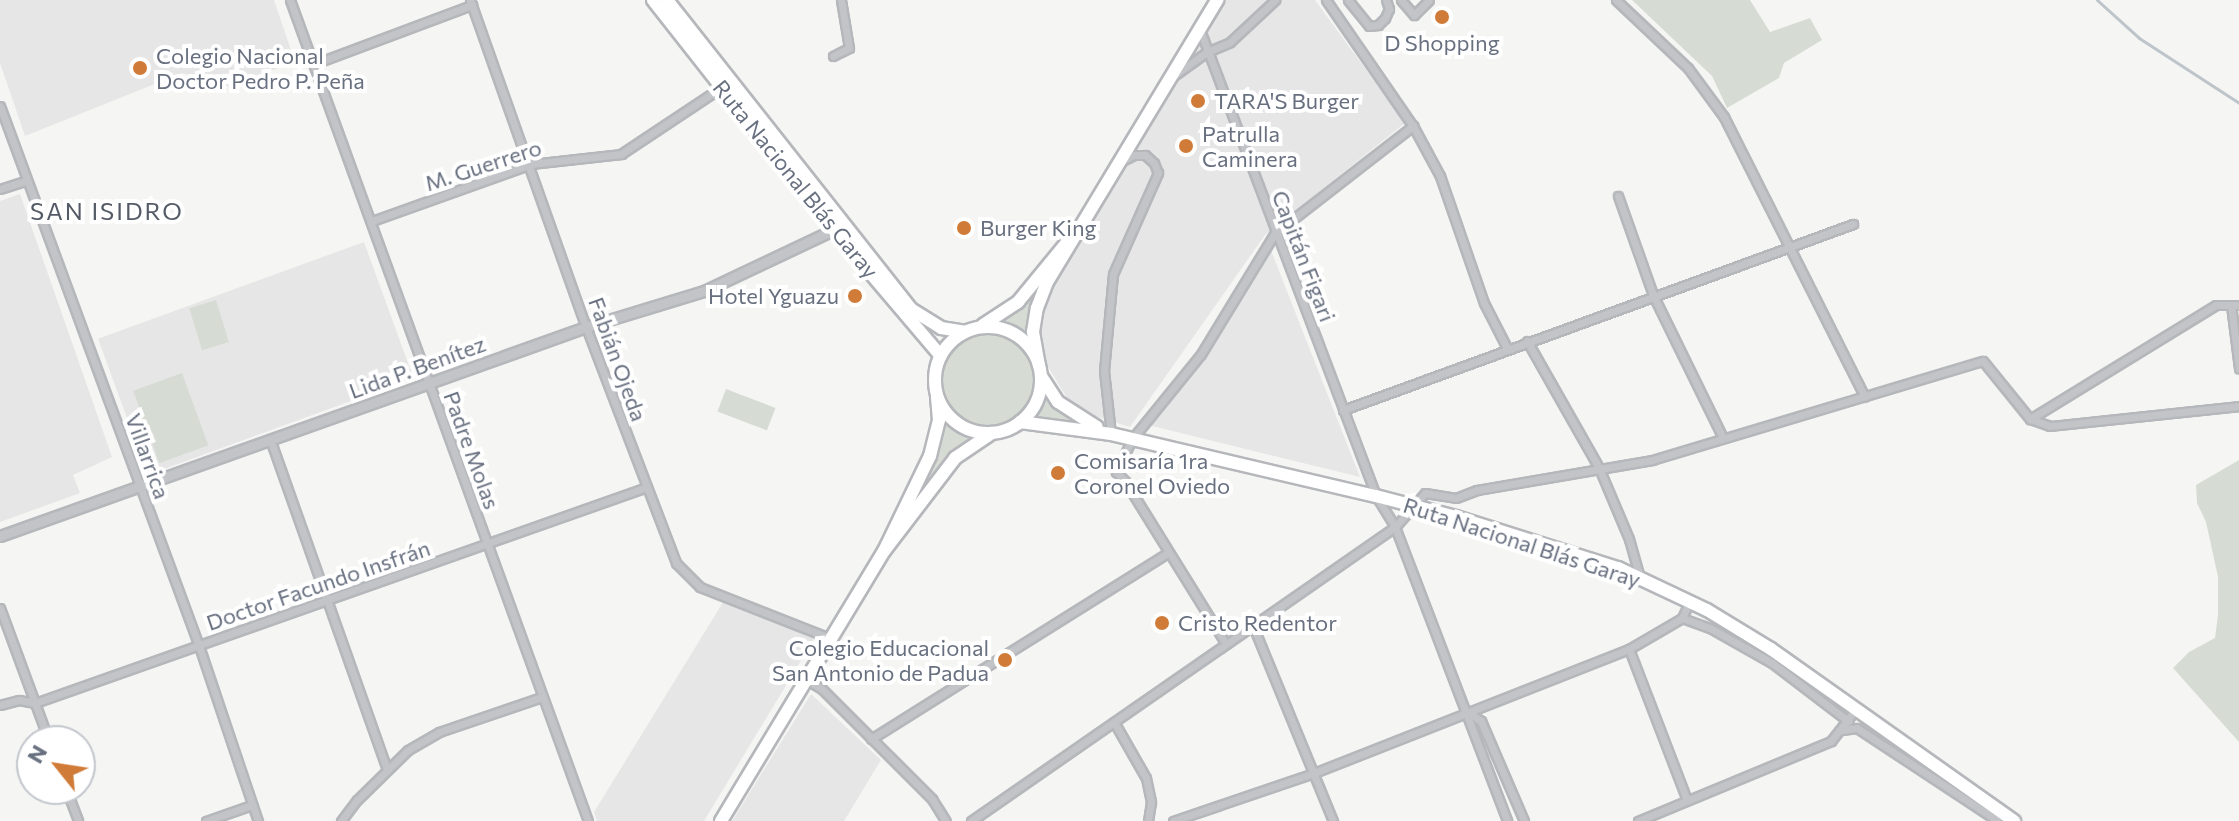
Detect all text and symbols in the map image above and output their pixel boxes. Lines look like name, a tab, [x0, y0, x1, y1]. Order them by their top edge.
marker: D Shopping	[1433, 8, 1451, 26]
place label: D Shopping	[1384, 30, 1500, 56]
place label: Colegio Nacional Doctor Pedro P. Peña	[156, 42, 365, 94]
marker: Colegio Nacional Doctor Pedro P. Peña	[131, 59, 149, 77]
street label: Ruta Nacional Blás Garay	[708, 74, 884, 284]
place label: TARA'S Burger	[1214, 88, 1359, 114]
marker: TARA'S Burger	[1189, 92, 1207, 110]
place label: Patrulla Caminera	[1202, 120, 1298, 172]
street label: M. Guerrero	[421, 134, 545, 196]
marker: Patrulla Caminera	[1177, 137, 1195, 155]
street label: Capitán Figari	[1267, 187, 1341, 325]
district label: SAN ISIDRO	[30, 197, 184, 225]
place label: Burger King	[980, 215, 1097, 241]
marker: Burger King	[955, 219, 973, 237]
place label: Hotel Yguazu	[708, 283, 839, 309]
marker: Hotel Yguazu	[846, 287, 864, 305]
street label: Fabián Ojeda	[583, 293, 653, 425]
street label: Lida P. Benítez	[345, 330, 489, 404]
street label: Padre Molas	[438, 387, 506, 513]
street label: Villarrica	[120, 410, 176, 502]
place label: Comisaría 1ra Coronel Oviedo	[1074, 447, 1230, 498]
marker: Comisaría 1ra Coronel Oviedo	[1049, 464, 1067, 482]
street label: Ruta Nacional Blás Garay	[1400, 491, 1644, 593]
street label: Doctor Facundo Insfrán	[203, 534, 433, 636]
place label: Cristo Redentor	[1178, 610, 1337, 636]
marker: Cristo Redentor	[1153, 614, 1171, 632]
place label: Colegio Educacional San Antonio de Padua	[772, 634, 989, 686]
marker: Colegio Educacional San Antonio de Padua	[996, 651, 1014, 669]
north arrow	[16, 725, 96, 805]
text: N	[21, 740, 52, 768]

